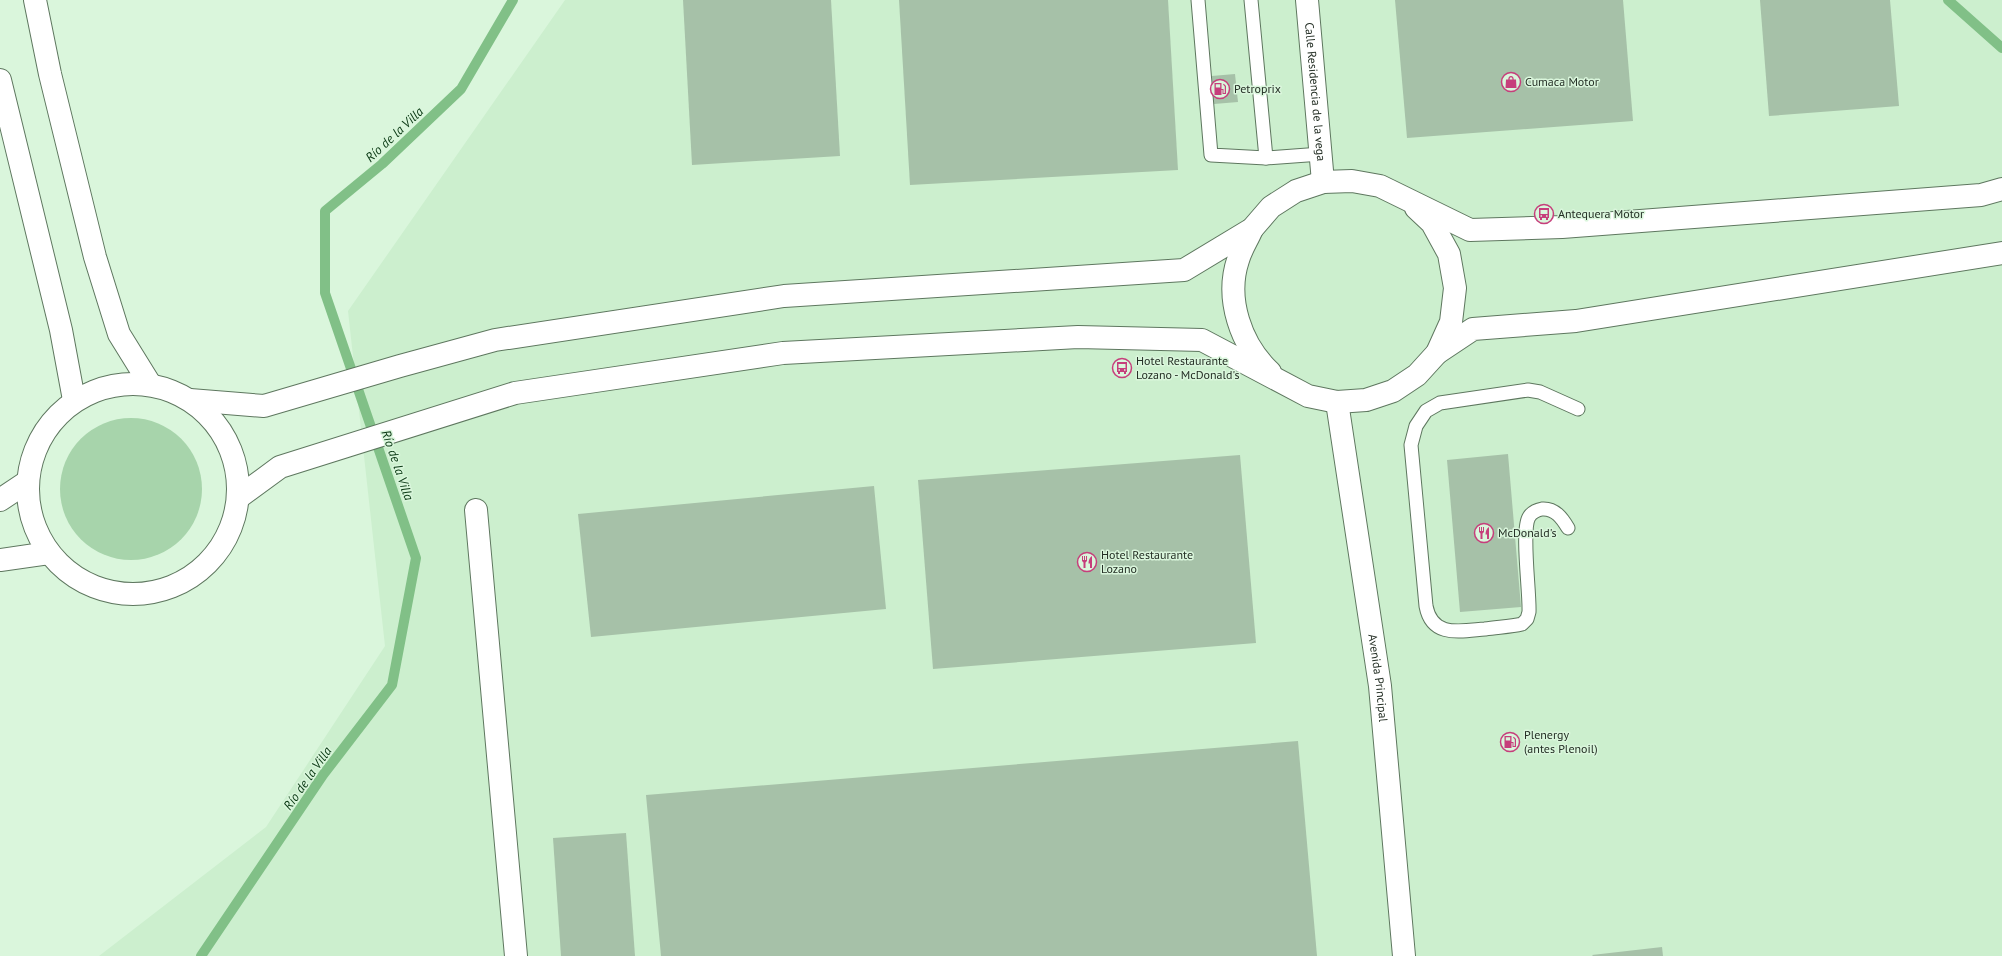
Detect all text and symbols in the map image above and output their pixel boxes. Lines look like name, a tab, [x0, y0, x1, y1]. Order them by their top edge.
street label: Calle Residencia de la vega	[1302, 22, 1329, 162]
shop icon: Cumaca Motor	[1500, 71, 1522, 93]
place label: Cumaca Motor	[1525, 74, 1599, 89]
fuel station icon: Petroprix	[1209, 78, 1231, 100]
place label: Petroprix	[1234, 81, 1281, 96]
water label: Río de la Villa	[362, 103, 427, 166]
bus stop icon: Antequera Motor	[1533, 203, 1555, 225]
place label: Antequera Motor	[1558, 206, 1644, 221]
place label: Hotel Restaurante Lozano - McDonald's	[1136, 353, 1239, 382]
bus stop icon: Hotel Restaurante Lozano - McDonald's	[1111, 357, 1133, 379]
water label: Río de la Villa	[378, 428, 418, 503]
restaurant icon: McDonald's	[1473, 522, 1495, 544]
place label: McDonald's	[1498, 525, 1557, 540]
place label: Hotel Restaurante Lozano	[1101, 547, 1193, 576]
restaurant icon: Hotel Restaurante Lozano	[1076, 551, 1098, 573]
street label: Avenida Principal	[1365, 633, 1391, 723]
place label: Plenergy (antes Plenoil)	[1524, 727, 1598, 756]
fuel station icon: Plenergy (antes Plenoil)	[1499, 731, 1521, 753]
water label: Río de la Villa	[279, 743, 336, 813]

